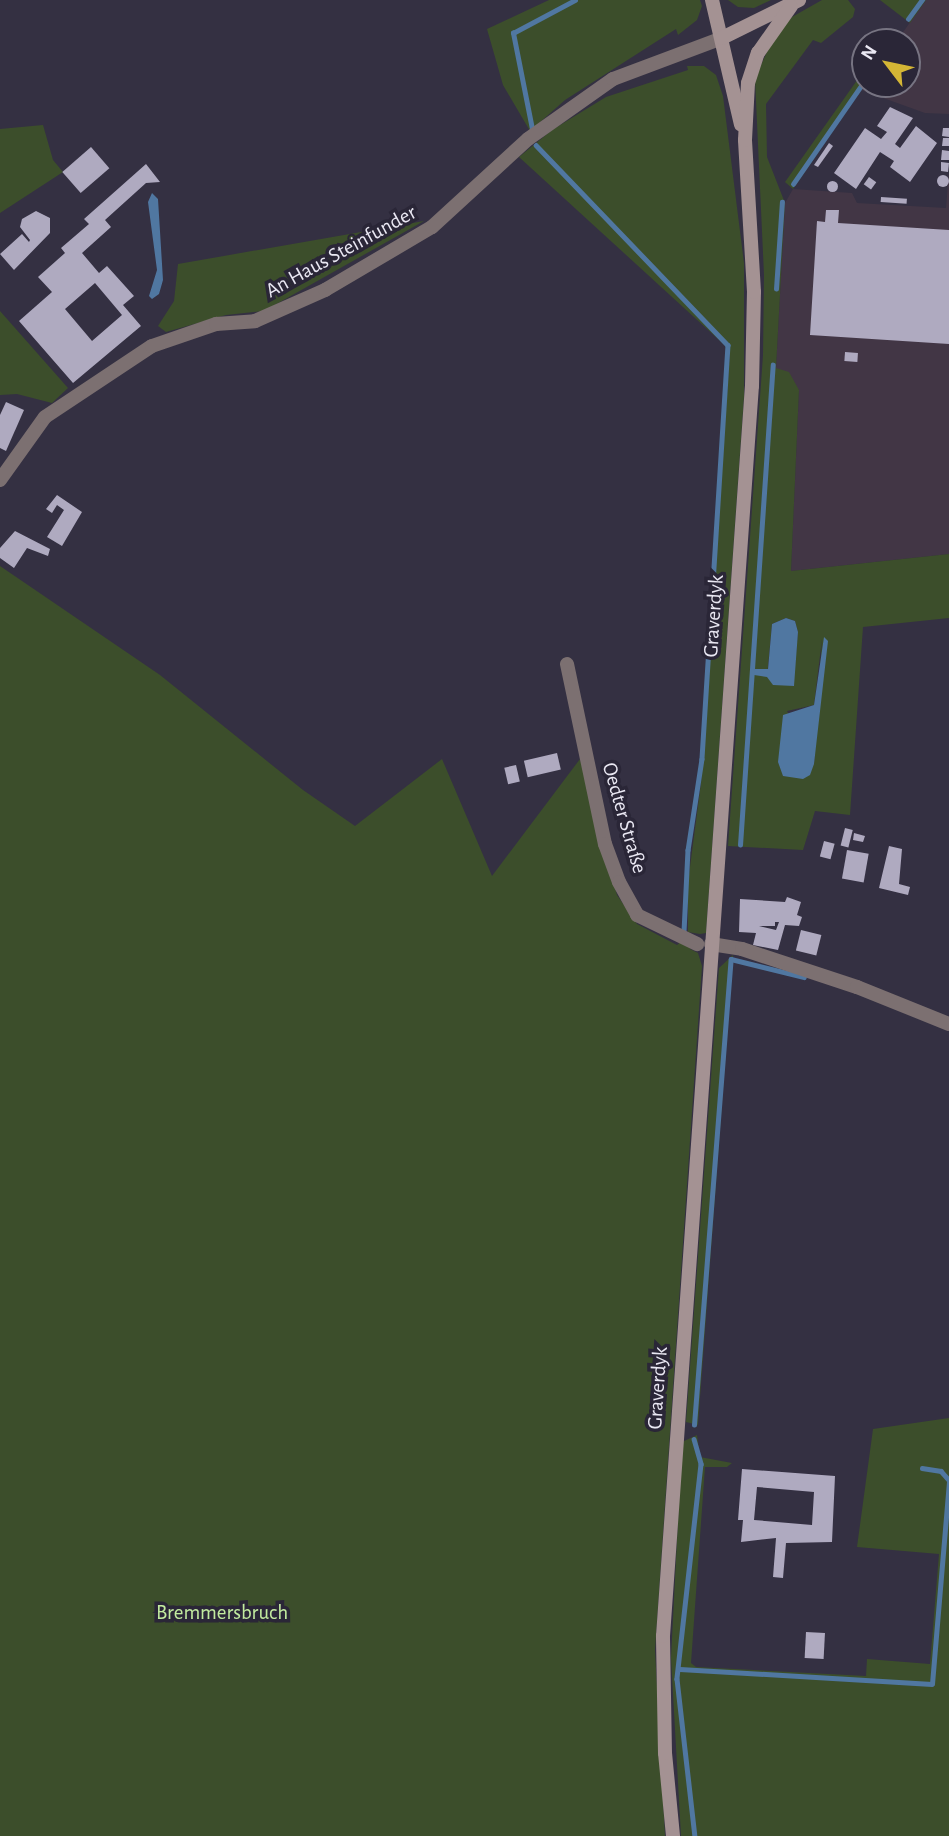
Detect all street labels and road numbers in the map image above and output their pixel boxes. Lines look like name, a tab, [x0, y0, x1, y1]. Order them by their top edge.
street label: An Haus Steinfunder	[261, 200, 421, 304]
street label: Graverdyk	[699, 574, 729, 658]
street label: Oedter Straße	[596, 760, 652, 876]
street label: Graverdyk	[643, 1346, 673, 1430]

